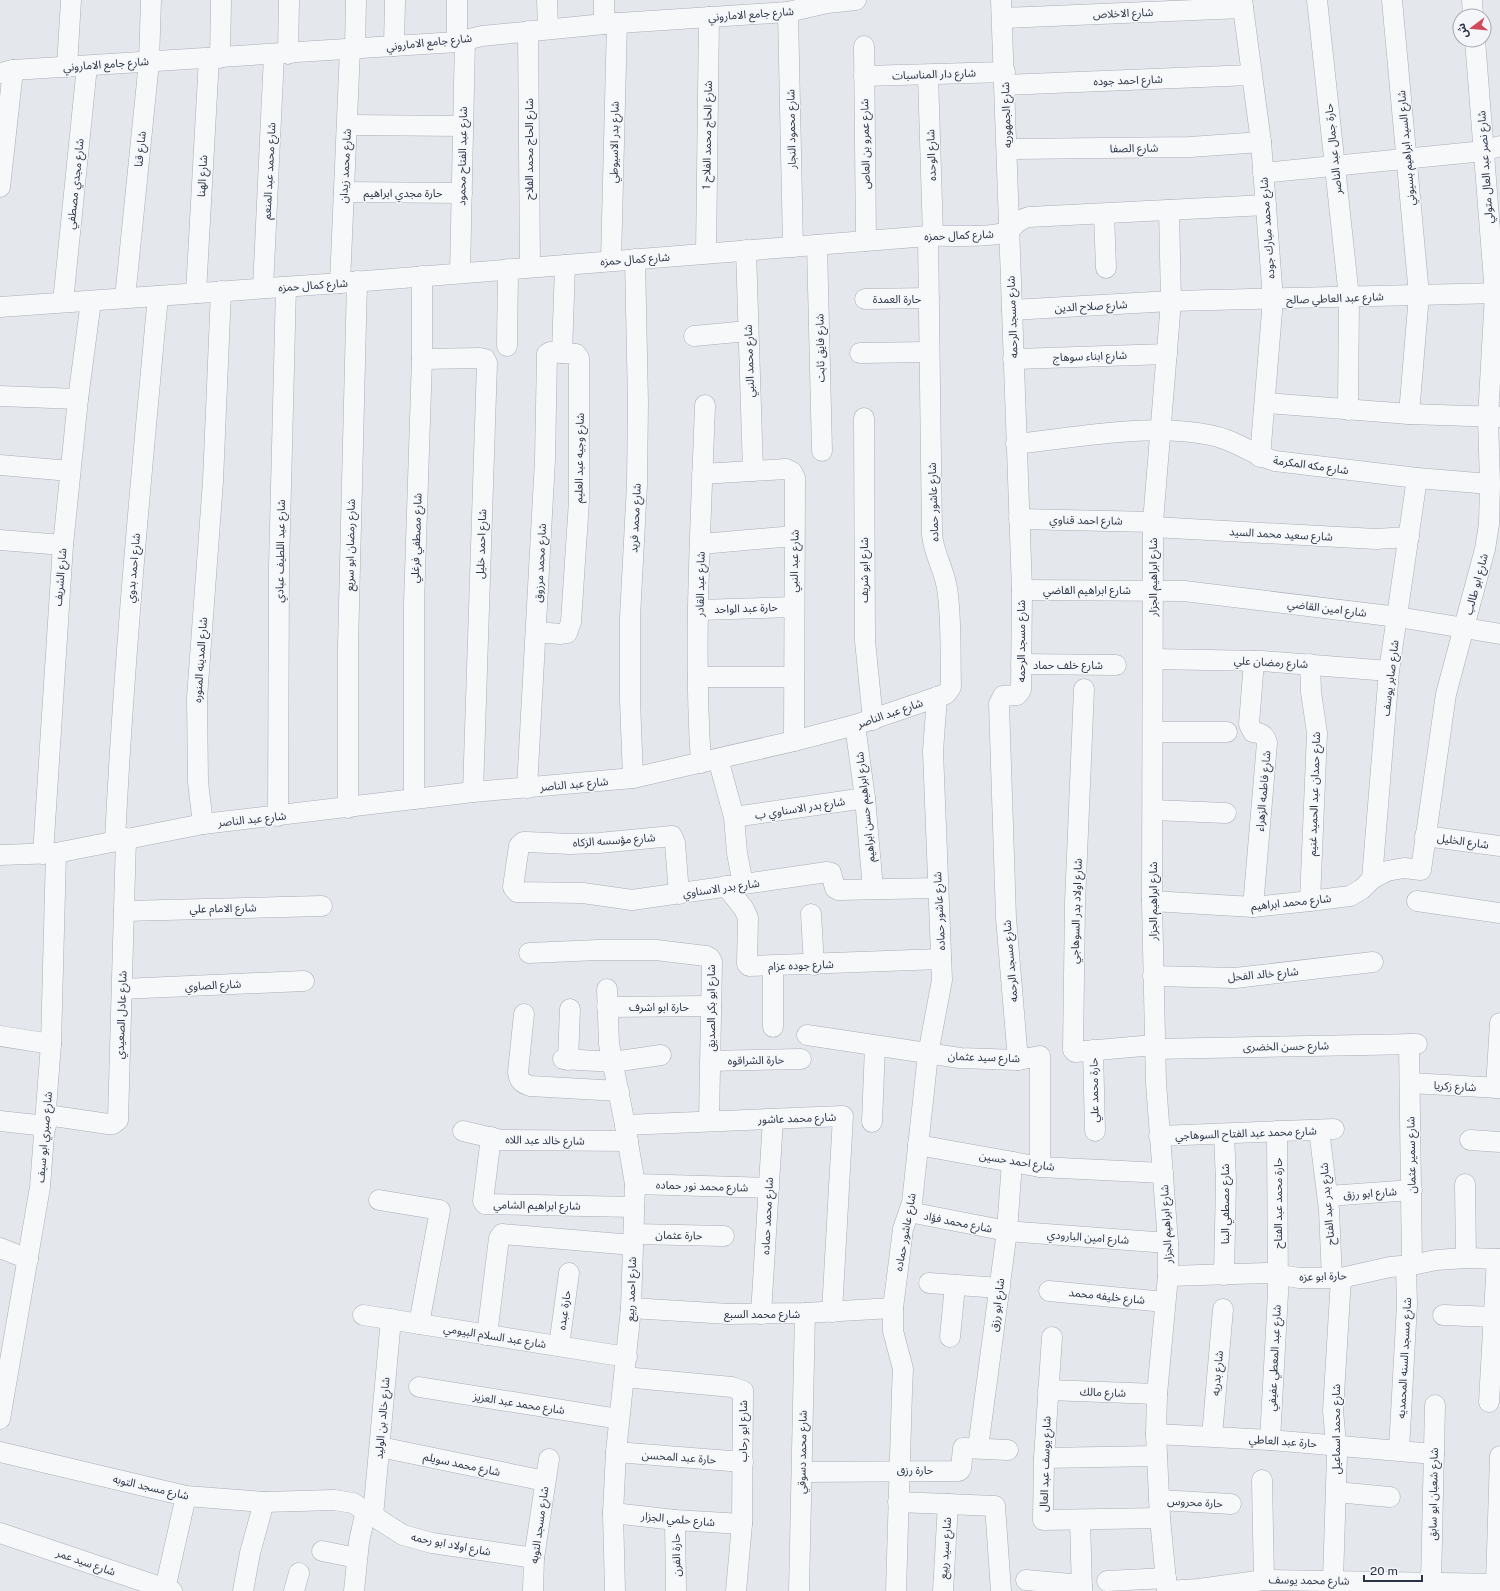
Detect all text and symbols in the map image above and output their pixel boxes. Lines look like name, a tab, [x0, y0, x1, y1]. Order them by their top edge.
street label: شارع جامع الاماروني	[708, 5, 795, 27]
street label: شارع الاخلاص	[1093, 6, 1154, 22]
north arrow	[1452, 8, 1492, 48]
text: ش	[1455, 22, 1471, 40]
street label: شارع جامع الاماروني	[386, 31, 473, 56]
street label: شارع جامع الاماروني	[63, 55, 150, 77]
street label: شارع دار المناسبات	[892, 67, 977, 83]
street label: شارع احمد جوده	[1093, 73, 1163, 89]
street label: شارع الحاج محمد الفلاح 1	[700, 80, 716, 190]
street label: شارع الجمهوريه	[999, 81, 1015, 148]
street label: شارع محمود النجار	[784, 89, 800, 170]
street label: شارع السيد ابراهيم بسيوني	[1395, 89, 1421, 206]
street label: شارع الحاج محمد الفلاح	[523, 98, 537, 200]
street label: شارع عمرو بن العاص	[858, 98, 874, 189]
street label: شارع بدر الاسيوطي	[607, 100, 624, 183]
street label: حارة جمال عبد الناصر	[1322, 102, 1345, 196]
street label: شارع عبد الفتاح محمود	[455, 106, 471, 206]
street label: شارع نصر عبد العال متولي	[1475, 110, 1498, 224]
street label: شارع محمد عبد المنعم	[260, 122, 281, 220]
street label: شارع محمد زيدان	[337, 128, 355, 204]
street label: شارع الوحده	[924, 129, 940, 181]
street label: شارع قنا	[132, 130, 150, 168]
street label: شارع مجدي مصطفي	[64, 138, 89, 230]
street label: شارع الصفا	[1110, 142, 1159, 156]
street label: شارع الهنا	[195, 154, 211, 197]
street label: شارع محمد مبارك جوده	[1257, 176, 1279, 279]
street label: حارة مجدي ابراهيم	[364, 187, 443, 203]
street label: شارع كمال حمزه	[924, 228, 994, 244]
street label: شارع كمال حمزه	[600, 251, 671, 269]
street label: شارع مسجد الرحمه	[1005, 275, 1021, 358]
street label: شارع كمال حمزه	[278, 277, 349, 295]
street label: شارع عبد العاطي صالح	[1286, 290, 1385, 309]
street label: حارة العمدة	[873, 293, 922, 306]
street label: شارع صلاح الدين	[1054, 298, 1128, 316]
street label: شارع فايق ثابت	[813, 313, 829, 382]
street label: شارع محمد النبي	[742, 324, 760, 398]
street label: شارع ابناء سوهاج	[1053, 349, 1128, 365]
street label: شارع وجيه عبد العليم	[572, 412, 589, 503]
street label: شارع مكه المكرمة	[1272, 454, 1350, 478]
street label: شارع عاشور حماده	[926, 462, 942, 542]
street label: شارع محمد فريد	[627, 482, 645, 553]
street label: شارع مصطفي فرغلي	[408, 492, 427, 583]
street label: شارع رمضان ابو سريع	[343, 498, 359, 591]
street label: شارع عبد اللطيف عبادي	[273, 499, 290, 603]
street label: شارع احمد خليل	[474, 508, 490, 579]
street label: شارع احمد قناوي	[1049, 513, 1123, 530]
street label: شارع محمد مرزوق	[532, 523, 550, 603]
street label: شارع سعيد محمد السيد	[1229, 525, 1333, 545]
street label: شارع عبد النبي	[787, 529, 804, 593]
street label: شارع احمد بدوي	[124, 532, 146, 604]
street label: شارع ابو شريف	[858, 537, 872, 603]
street label: شارع ابراهيم الجزار	[1147, 537, 1162, 617]
street label: شارع الشريف	[51, 547, 71, 607]
street label: شارع عبد القادر	[693, 551, 709, 618]
street label: شارع ابو طالب	[1462, 552, 1492, 617]
street label: شارع ابراهيم القاضي	[1043, 584, 1131, 600]
street label: شارع امين القاضي	[1286, 597, 1368, 622]
street label: شارع مسجد الرحمه	[1015, 599, 1029, 682]
street label: حارة عبد الواحد	[714, 601, 779, 616]
street label: شارع المدينه المنوره	[191, 616, 211, 703]
street label: شارع صابر يوسف	[1379, 639, 1403, 717]
street label: شارع رمضان علي	[1233, 654, 1309, 674]
street label: شارع خلف حماد	[1033, 659, 1103, 673]
street label: شارع عبد الناصر	[855, 696, 925, 732]
street label: شارع حمدان عبد الحميد غنيم	[1306, 731, 1325, 857]
street label: شارع ابراهيم حسن ابراهيم	[853, 750, 880, 863]
street label: شارع فاطمه الزهراء	[1253, 750, 1275, 832]
street label: شارع عبد الناصر	[538, 775, 609, 795]
street label: شارع بدر الاسناوي ب	[754, 795, 847, 825]
street label: شارع عبد الناصر	[216, 809, 287, 831]
street label: شارع مؤسسه الزكاه	[572, 831, 656, 851]
street label: شارع الخليل	[1436, 831, 1490, 853]
street label: شارع اولاد بدر السوهاجي	[1068, 858, 1087, 964]
street label: شارع ابراهيم الجزار	[1147, 861, 1162, 941]
street label: شارع عاشور حماده	[931, 871, 949, 951]
street label: شارع بدر الاسناوي	[682, 877, 761, 903]
street label: شارع محمد ابراهيم	[1250, 892, 1332, 915]
street label: شارع الامام علي	[189, 901, 257, 918]
street label: شارع مسجد الرحمه	[1000, 919, 1022, 1003]
street label: شارع جوده عزام	[768, 958, 834, 974]
street label: شارع ابو بكر الصديق	[705, 964, 719, 1052]
street label: شارع خالد الفحل	[1227, 965, 1300, 985]
street label: شارع عادل الصعيدي	[113, 970, 132, 1059]
street label: شارع الصاوي	[184, 978, 242, 996]
street label: حارة ابو اشرف	[629, 1001, 689, 1014]
street label: شارع حسن الخضرى	[1243, 1039, 1330, 1055]
street label: شارع سيد عثمان	[948, 1050, 1021, 1066]
street label: حارة الشراقوه	[728, 1053, 785, 1067]
street label: حارة محمد علي	[1087, 1057, 1104, 1123]
street label: شارع زكريا	[1433, 1079, 1477, 1095]
street label: شارع صبري ابو سيف	[34, 1091, 58, 1183]
street label: شارع محمد عاشور	[757, 1111, 837, 1127]
street label: شارع سمير عثمان	[1404, 1116, 1420, 1194]
street label: شارع محمد عبد الفتاح السوهاجي	[1175, 1125, 1317, 1145]
street label: شارع خالد عبد اللاه	[505, 1133, 585, 1149]
street label: شارع احمد حسين	[978, 1149, 1056, 1175]
street label: حارة محمد عبد الفتاح	[1272, 1157, 1286, 1249]
street label: شارع بدر عبد الفتاح	[1317, 1162, 1339, 1246]
street label: شارع مصطفي البنا	[1219, 1163, 1235, 1244]
street label: شارع محمد حماده	[759, 1177, 777, 1255]
street label: شارع محمد نور حماده	[656, 1178, 749, 1196]
street label: شارع ابراهيم الجزار	[1158, 1184, 1177, 1265]
street label: شارع ابو رزق	[1343, 1185, 1398, 1203]
street label: شارع عاشور حماده	[892, 1192, 920, 1272]
street label: شارع ابراهيم الشامي	[493, 1198, 581, 1215]
street label: شارع محمد فؤاد	[922, 1209, 994, 1237]
street label: شارع امين البارودي	[1046, 1228, 1130, 1249]
street label: حارة عثمان	[655, 1229, 703, 1242]
street label: شارع احمد ربيع	[624, 1256, 640, 1322]
street label: حارة ابو عزه	[1299, 1269, 1348, 1284]
street label: شارع ابو رزق	[988, 1277, 1008, 1333]
street label: شارع خليفه محمد	[1068, 1286, 1146, 1308]
street label: حارة عبده	[555, 1289, 574, 1331]
street label: شارع مسجد السنه المحمديه	[1395, 1297, 1415, 1419]
street label: شارع عبد المعطي عفيفي	[1265, 1304, 1286, 1412]
street label: شارع محمد السبع	[724, 1308, 800, 1322]
street label: شارع عبد السلام البيومي	[442, 1322, 548, 1354]
street label: شارع بدريه	[1209, 1350, 1227, 1396]
street label: شارع خالد بن الوليد	[372, 1376, 394, 1460]
street label: شارع محمد اسماعيل	[1330, 1384, 1344, 1474]
street label: شارع مالك	[1080, 1385, 1127, 1401]
street label: شارع محمد عبد العزيز	[471, 1390, 566, 1418]
street label: شارع ابو رحاب	[737, 1400, 751, 1462]
street label: شارع محمد دسوقي	[795, 1410, 812, 1494]
street label: شارع يوسف عبد العال	[1037, 1416, 1055, 1512]
street label: حارة عبد العاطي	[1248, 1433, 1318, 1453]
street label: شارع شعبان ابو سابق	[1426, 1447, 1442, 1541]
street label: حارة عبد المحسن	[641, 1448, 717, 1467]
street label: شارع محمد سويلم	[422, 1450, 502, 1481]
street label: حارة رزق	[897, 1464, 934, 1477]
street label: شارع مسجد التوبه	[111, 1472, 191, 1504]
street label: شارع مسجد التوبه	[528, 1485, 552, 1565]
street label: حارة محروس	[1167, 1495, 1224, 1510]
street label: شارع حلمي الجزار	[639, 1510, 716, 1532]
street label: شارع سيد ربيع	[937, 1516, 955, 1579]
street label: شارع اولاد ابو رحمه	[410, 1530, 492, 1560]
street label: حارة الفرن	[670, 1533, 683, 1577]
street label: شارع سيد عمر	[53, 1546, 117, 1580]
scale bar	[1364, 1557, 1422, 1583]
text: 20 m	[1370, 1564, 1398, 1578]
street label: شارع محمد يوسف	[1268, 1573, 1350, 1589]

